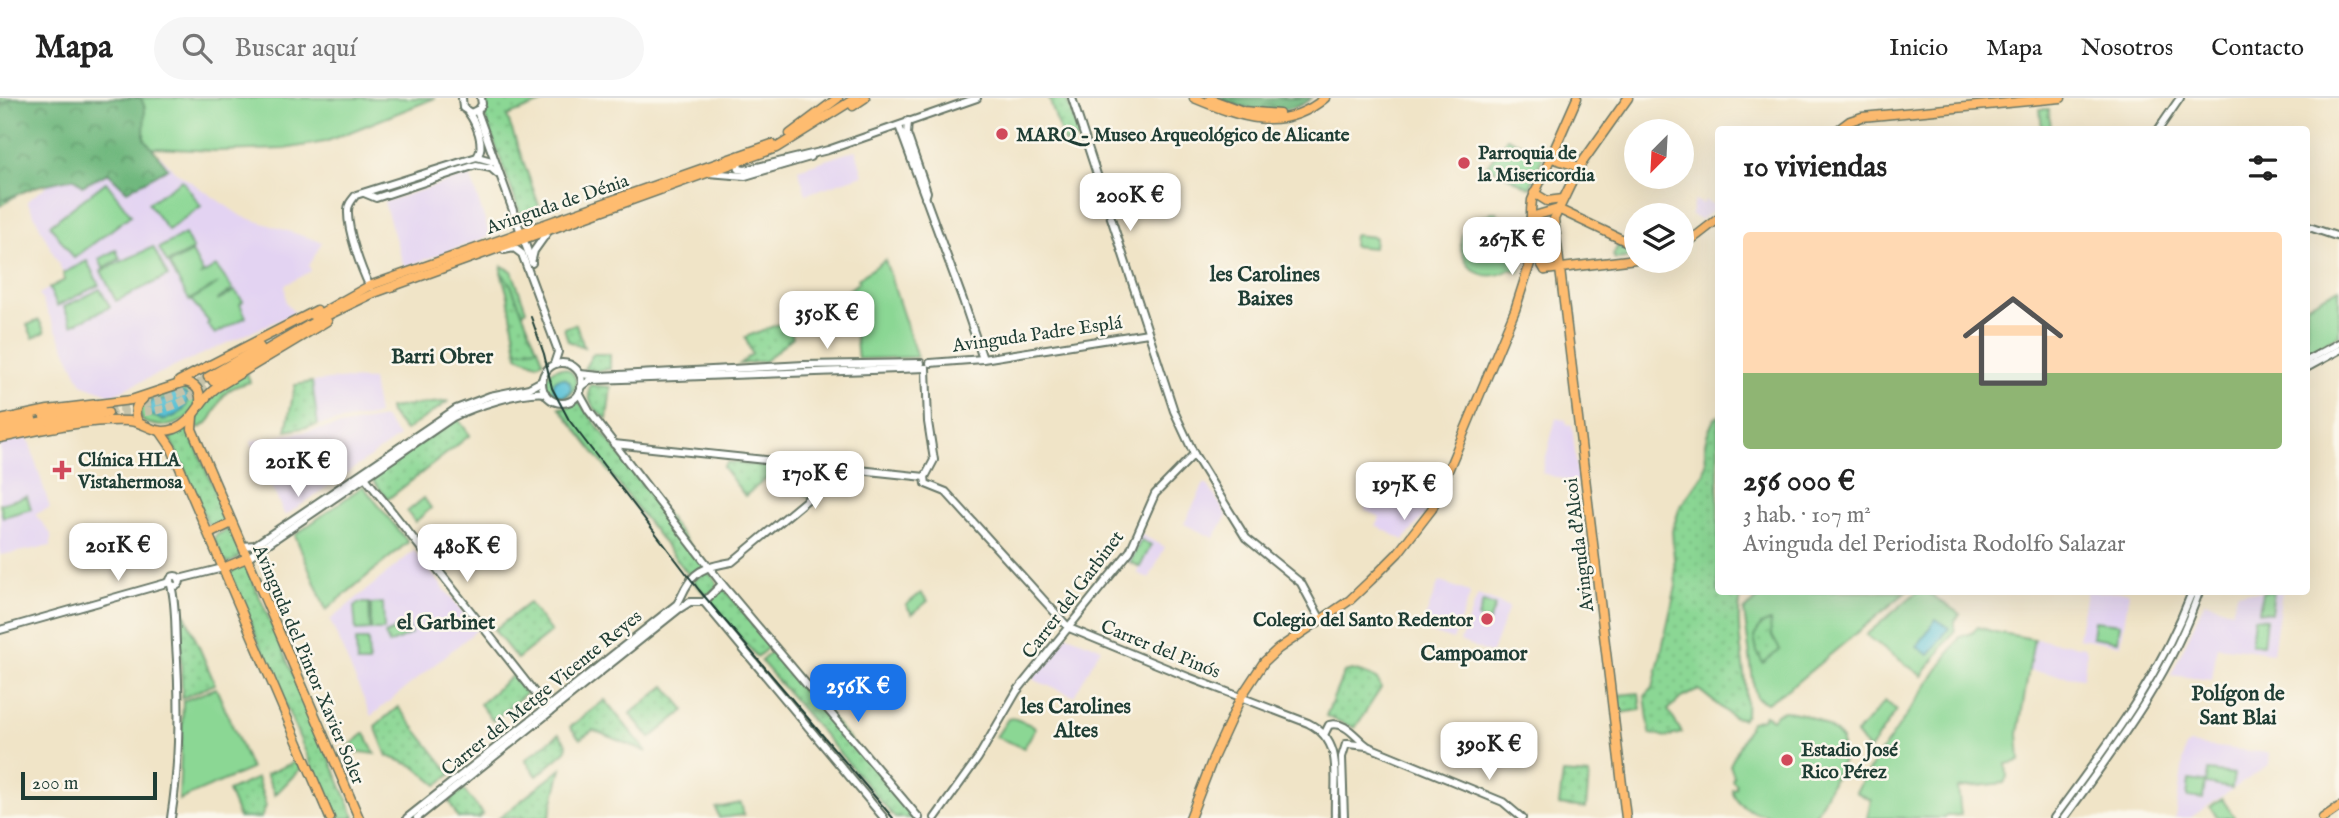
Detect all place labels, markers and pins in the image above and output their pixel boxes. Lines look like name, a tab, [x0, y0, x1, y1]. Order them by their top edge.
place label: MARQ - Museo Arqueológico de Alicante	[1016, 124, 1350, 148]
marker: MARQ - Museo Arqueológico de Alicante	[994, 126, 1010, 142]
place label: Parroquia de la Misericordia	[1477, 142, 1595, 188]
marker: Parroquia de la Misericordia	[1456, 155, 1472, 171]
pin: 200K €	[1073, 174, 1187, 233]
pin: 267K €	[1455, 218, 1569, 277]
pin: 350K €	[770, 292, 884, 351]
pin: 201K €	[241, 440, 355, 499]
place label: Clínica HLA Vistahermosa	[77, 449, 183, 495]
pin: 170K €	[758, 452, 872, 511]
marker: Clínica HLA Vistahermosa	[52, 460, 72, 480]
pin: 197K €	[1347, 462, 1461, 522]
pin: 201K €	[61, 524, 175, 583]
pin: 480K €	[410, 524, 524, 584]
place label: Colegio del Santo Redentor	[1253, 609, 1474, 633]
marker: Colegio del Santo Redentor	[1479, 611, 1495, 627]
pin: 256K €	[801, 664, 915, 724]
pin: 390K €	[1432, 722, 1546, 782]
place label: Estadio José Rico Pérez	[1801, 739, 1898, 785]
marker: Estadio José Rico Pérez	[1779, 752, 1795, 768]

